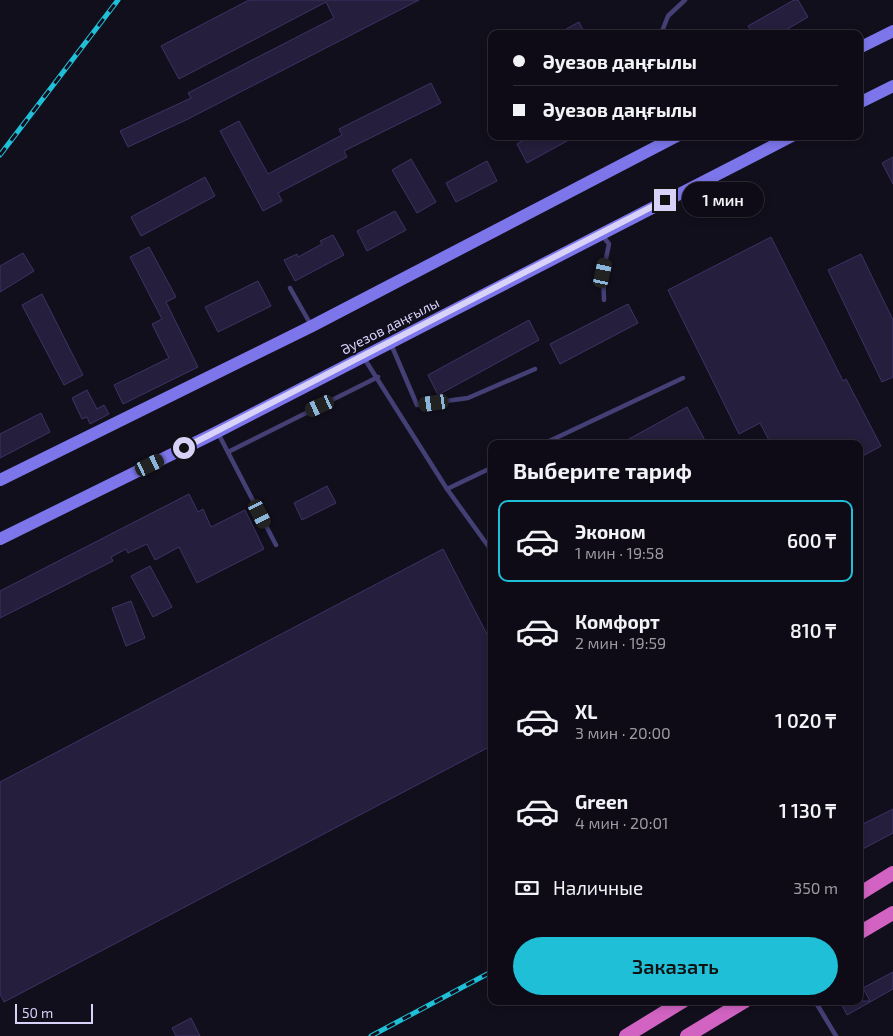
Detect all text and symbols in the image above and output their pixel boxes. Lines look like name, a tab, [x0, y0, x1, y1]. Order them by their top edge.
text: Әуезов даңғылы	[543, 50, 697, 73]
text: Әуезов даңғылы	[543, 98, 697, 121]
callout: 1 мин	[682, 182, 765, 218]
route end	[654, 189, 676, 211]
text: 1 мин	[702, 190, 744, 209]
car	[592, 257, 613, 289]
street label: Әуезов даңғылы	[338, 293, 442, 358]
car	[303, 393, 336, 419]
car	[418, 393, 449, 413]
route start	[173, 437, 195, 459]
car	[133, 452, 166, 478]
text: Выберите тариф	[513, 457, 692, 483]
car	[246, 497, 273, 531]
icon: car	[515, 519, 560, 564]
text: Эконом	[575, 520, 646, 543]
text: 600 ₸	[787, 529, 836, 552]
text: 1 мин · 19:58	[575, 543, 664, 562]
icon: car	[515, 609, 560, 654]
text: Комфорт	[575, 610, 660, 633]
text: 810 ₸	[790, 619, 836, 642]
text: 2 мин · 19:59	[575, 633, 666, 652]
icon: car	[515, 699, 560, 744]
text: XL	[575, 700, 597, 723]
text: 1 020 ₸	[775, 709, 836, 732]
text: 3 мин · 20:00	[575, 723, 671, 742]
icon: car	[515, 789, 560, 834]
text: Green	[575, 790, 628, 813]
text: 1 130 ₸	[779, 799, 836, 822]
text: 4 мин · 20:01	[575, 813, 668, 832]
icon: cash	[513, 874, 541, 902]
text: Наличные	[553, 876, 643, 899]
text: 350 m	[793, 878, 838, 897]
button: Заказать	[513, 937, 838, 995]
scale bar	[15, 1001, 92, 1024]
text: 50 m	[22, 1004, 53, 1021]

